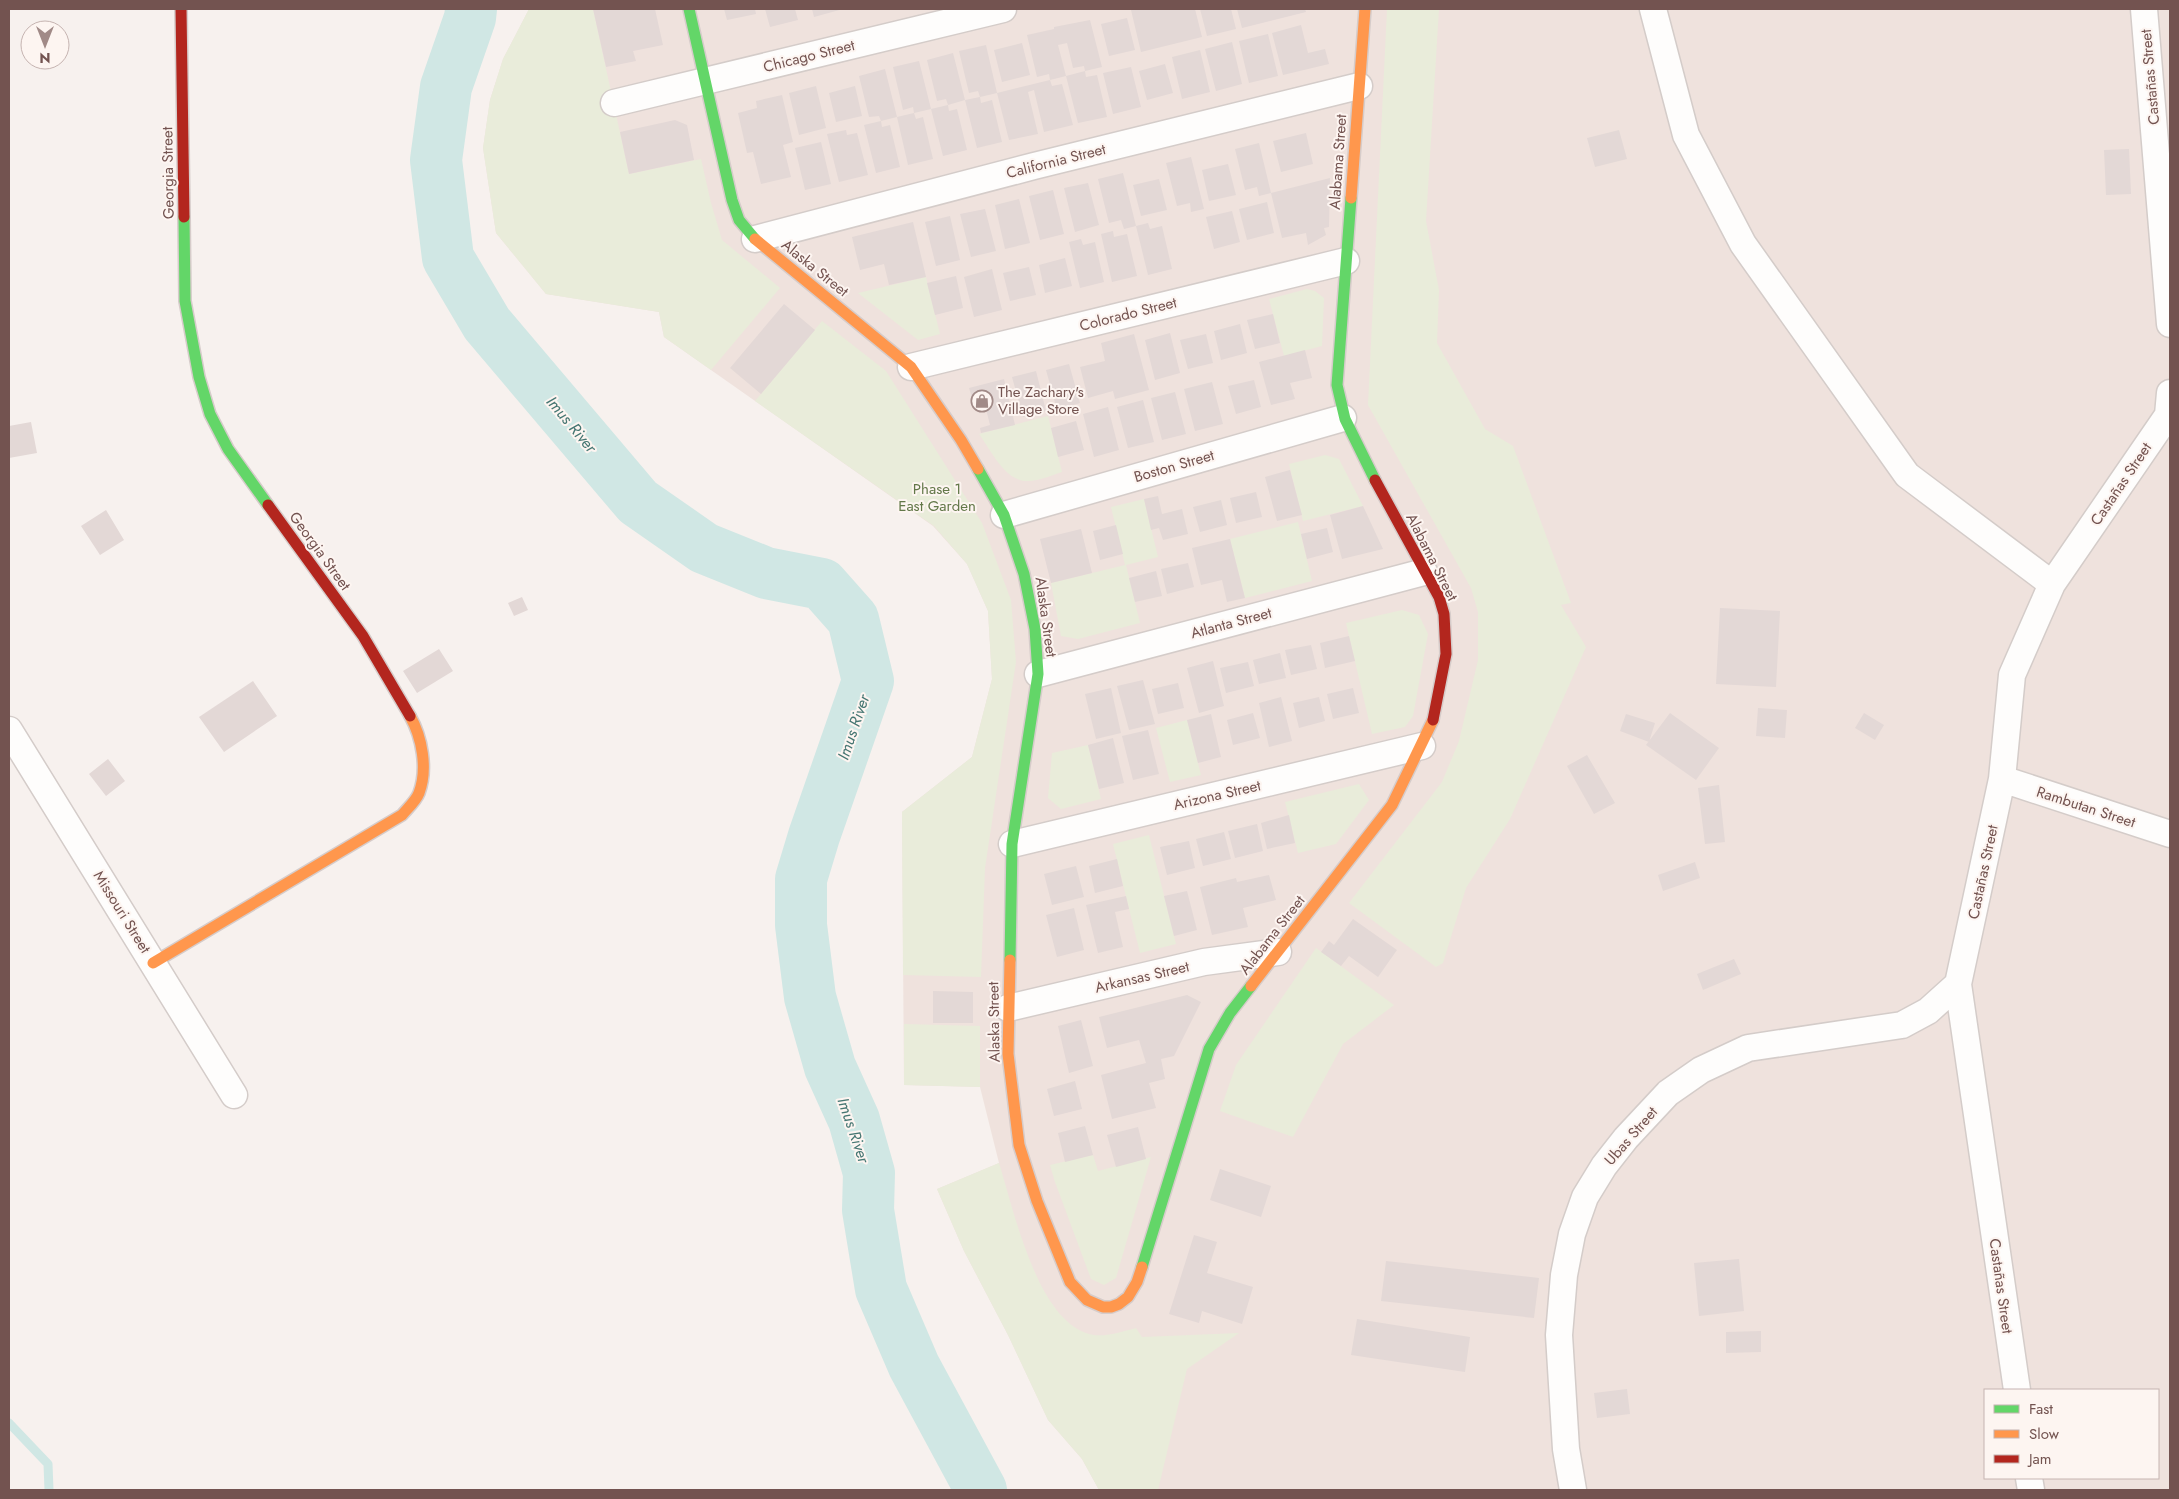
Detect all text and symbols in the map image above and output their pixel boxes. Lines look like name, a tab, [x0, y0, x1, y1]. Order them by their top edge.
north arrow	[20, 20, 70, 70]
street label: Castañas Street	[2135, 28, 2165, 126]
street label: Chicago Street	[761, 34, 857, 78]
text: N	[39, 48, 51, 68]
street label: Alabama Street	[1324, 113, 1352, 210]
street label: Georgia Street	[156, 126, 180, 219]
street label: California Street	[1004, 138, 1108, 184]
street label: Alaska Street	[777, 234, 854, 302]
street label: Colorado Street	[1077, 291, 1179, 337]
place label: The Zachary's Village Store	[998, 381, 1084, 420]
shop icon: The Zachary's Village Store	[970, 389, 994, 413]
water label: Imus River	[541, 391, 603, 459]
street label: Castañas Street	[2085, 438, 2157, 530]
street label: Boston Street	[1131, 444, 1217, 488]
park label: Phase 1 East Garden	[898, 478, 976, 517]
street label: Georgia Street	[284, 507, 356, 595]
street label: Alabama Street	[1401, 509, 1464, 605]
street label: Alaska Street	[1029, 576, 1063, 659]
street label: Atlanta Street	[1188, 602, 1274, 644]
water label: Imus River	[832, 690, 876, 763]
street label: Arizona Street	[1171, 774, 1263, 816]
street label: Rambutan Street	[2034, 781, 2139, 833]
street label: Castañas Street	[1962, 822, 2004, 921]
street label: Missouri Street	[88, 867, 156, 958]
street label: Alabama Street	[1234, 890, 1310, 979]
street label: Arkansas Street	[1093, 955, 1192, 999]
street label: Alaska Street	[982, 981, 1006, 1063]
water label: Imus River	[832, 1094, 876, 1168]
street label: Ubas Street	[1599, 1102, 1663, 1170]
street label: Castañas Street	[1983, 1237, 2019, 1335]
legend	[1984, 1389, 2159, 1479]
text: Fast	[2029, 1398, 2053, 1420]
text: Slow	[2029, 1423, 2060, 1445]
text: Jam	[2027, 1448, 2052, 1470]

